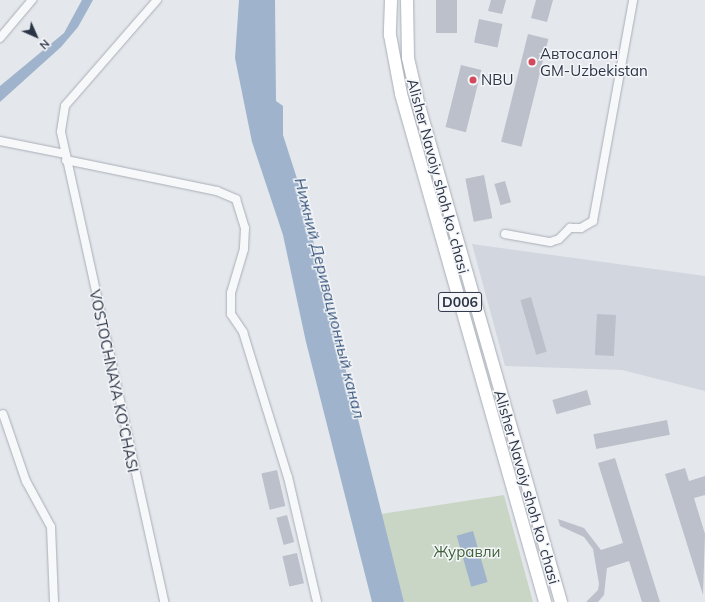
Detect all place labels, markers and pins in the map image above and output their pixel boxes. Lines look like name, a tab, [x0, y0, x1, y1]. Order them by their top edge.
place label: Автосалон GM-Uzbekistan	[540, 44, 648, 79]
marker: Автосалон GM-Uzbekistan	[527, 57, 537, 67]
place label: NBU	[481, 71, 513, 89]
marker: NBU	[468, 75, 478, 85]

